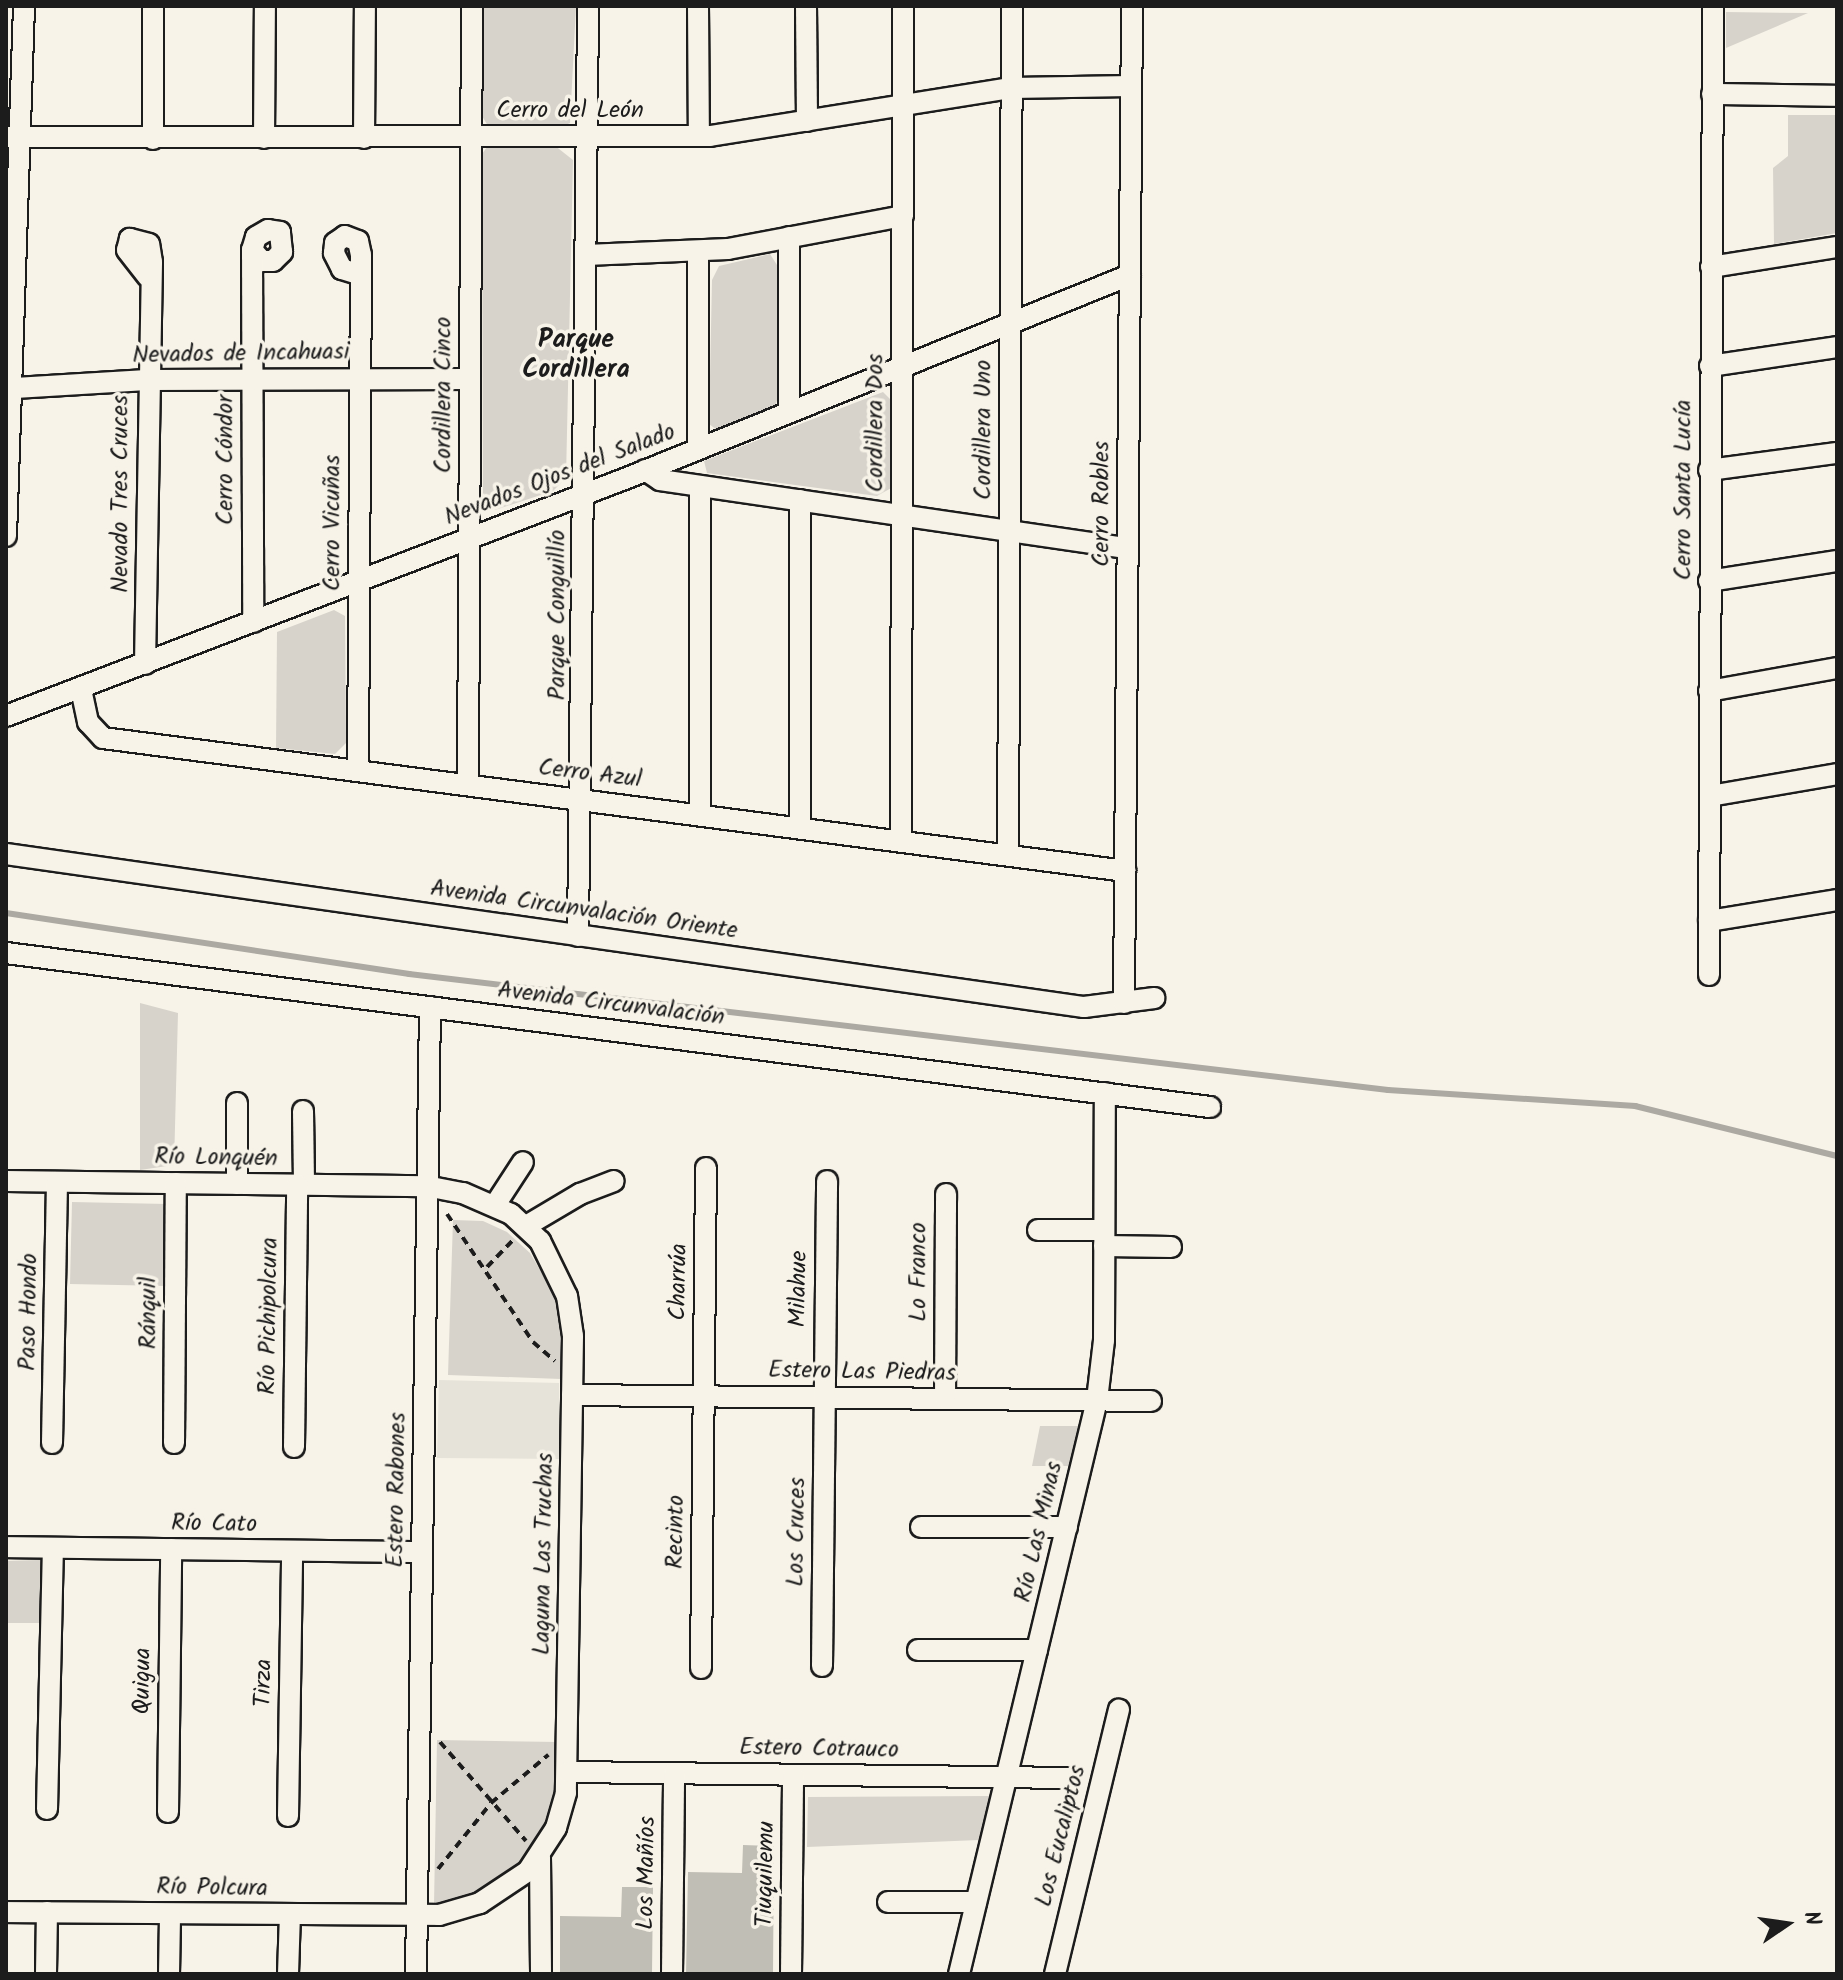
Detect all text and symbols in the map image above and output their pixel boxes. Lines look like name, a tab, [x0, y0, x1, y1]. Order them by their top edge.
street label: Cerro del León	[496, 97, 644, 125]
street label: Cordillera Cinco	[430, 317, 458, 473]
district label: Parque Cordillera	[522, 325, 630, 386]
street label: Nevados de Incahuasi	[132, 338, 350, 370]
street label: Cordillera Dos	[862, 354, 890, 492]
street label: Cordillera Uno	[970, 360, 998, 500]
street label: Nevado Tres Cruces	[107, 395, 135, 593]
street label: Cerro Cóndor	[212, 395, 240, 525]
street label: Cerro Santa Lucía	[1670, 400, 1698, 580]
street label: Nevados Ojos del Salado	[441, 418, 679, 532]
street label: Cerro Robles	[1088, 441, 1116, 567]
street label: Cerro Vicuñas	[319, 455, 347, 591]
street label: Parque Conguillío	[544, 530, 572, 700]
street label: Cerro Azul	[537, 753, 643, 795]
street label: Avenida Circunvalación Oriente	[428, 874, 740, 946]
street label: Avenida Circunvalación	[496, 976, 726, 1032]
street label: Río Lonquén	[154, 1143, 278, 1173]
street label: Lo Franco	[905, 1222, 933, 1322]
street label: Río Pichipolcura	[253, 1237, 285, 1395]
street label: Charrúa	[664, 1243, 694, 1321]
street label: Milahue	[784, 1250, 814, 1328]
street label: Paso Hondo	[14, 1253, 44, 1371]
street label: Ránquil	[135, 1277, 163, 1349]
street label: Estero Las Piedras	[768, 1356, 956, 1388]
street label: Estero Rabones	[381, 1412, 413, 1568]
street label: Laguna Las Truchas	[528, 1452, 560, 1656]
street label: Río Las Minas	[1009, 1459, 1069, 1605]
street label: Los Cruces	[782, 1477, 812, 1587]
street label: Recinto	[661, 1495, 691, 1569]
street label: Río Cato	[171, 1509, 257, 1539]
street label: Quigua	[128, 1647, 158, 1715]
street label: Tirza	[249, 1659, 279, 1707]
street label: Estero Cotrauco	[739, 1733, 899, 1765]
street label: Los Eucaliptos	[1030, 1762, 1092, 1910]
street label: Los Mañíos	[632, 1816, 662, 1930]
street label: Tiuquilemu	[751, 1821, 781, 1927]
street label: Río Polcura	[156, 1873, 268, 1903]
north arrow	[1747, 1884, 1827, 1964]
text: N	[1792, 1908, 1829, 1929]

